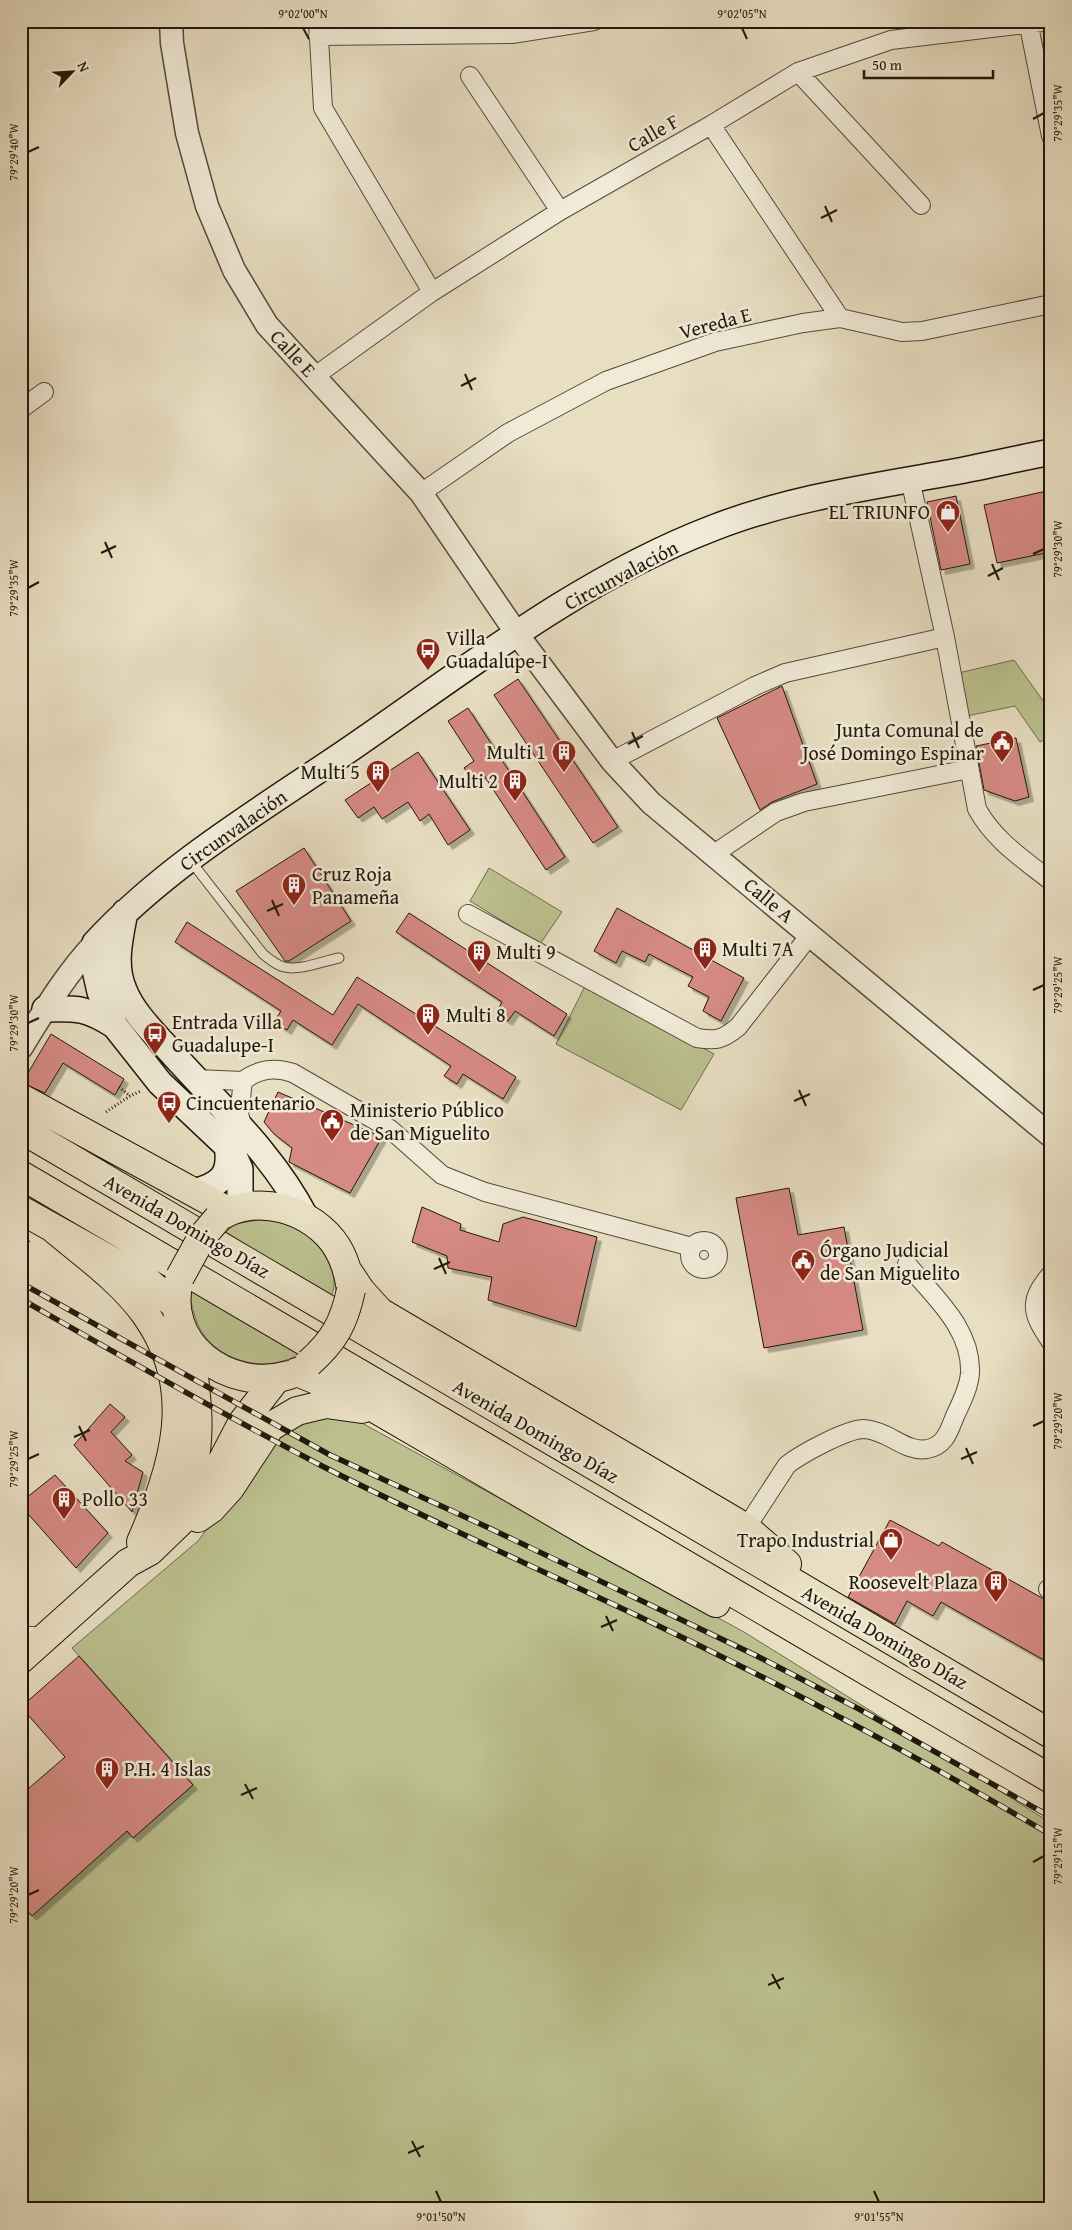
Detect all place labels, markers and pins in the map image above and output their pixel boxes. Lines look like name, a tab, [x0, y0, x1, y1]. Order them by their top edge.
place label: EL TRIUNFO	[829, 497, 930, 526]
shop icon: EL TRIUNFO	[935, 499, 961, 533]
place label: Villa Guadalupe-I	[446, 623, 548, 675]
bus stop icon: Villa Guadalupe-I	[415, 637, 441, 671]
place label: Junta Comunal de José Domingo Espinar	[799, 715, 984, 767]
public building icon: Junta Comunal de José Domingo Espinar	[989, 729, 1015, 763]
place label: Multi 1	[486, 737, 546, 766]
building icon: Multi 1	[551, 739, 577, 773]
place label: Multi 5	[300, 757, 360, 786]
building icon: Multi 5	[365, 759, 391, 793]
place label: Multi 2	[438, 766, 498, 795]
building icon: Multi 2	[502, 768, 528, 802]
place label: Cruz Roja Panameña	[312, 859, 400, 911]
building icon: Cruz Roja Panameña	[281, 872, 307, 906]
place label: Multi 7A	[722, 934, 794, 963]
building icon: Multi 7A	[692, 936, 718, 970]
place label: Multi 9	[496, 937, 556, 966]
building icon: Multi 9	[466, 939, 492, 973]
place label: Multi 8	[446, 1000, 506, 1029]
building icon: Multi 8	[415, 1002, 441, 1036]
place label: Entrada Villa Guadalupe-I	[172, 1007, 282, 1059]
bus stop icon: Entrada Villa Guadalupe-I	[142, 1021, 168, 1055]
place label: Cincuentenario	[186, 1088, 315, 1117]
bus stop icon: Cincuentenario	[156, 1090, 182, 1124]
place label: Ministerio Público de San Miguelito	[350, 1095, 504, 1147]
public building icon: Ministerio Público de San Miguelito	[319, 1108, 345, 1142]
place label: Órgano Judicial de San Miguelito	[820, 1235, 960, 1287]
public building icon: Órgano Judicial de San Miguelito	[790, 1248, 816, 1282]
place label: Pollo 33	[82, 1484, 148, 1513]
building icon: Pollo 33	[51, 1486, 77, 1520]
place label: Trapo Industrial	[737, 1525, 874, 1554]
shop icon: Trapo Industrial	[878, 1527, 904, 1561]
place label: Roosevelt Plaza	[849, 1567, 979, 1596]
building icon: Roosevelt Plaza	[983, 1569, 1009, 1603]
place label: P.H. 4 Islas	[124, 1754, 211, 1783]
building icon: P.H. 4 Islas	[94, 1756, 120, 1790]

